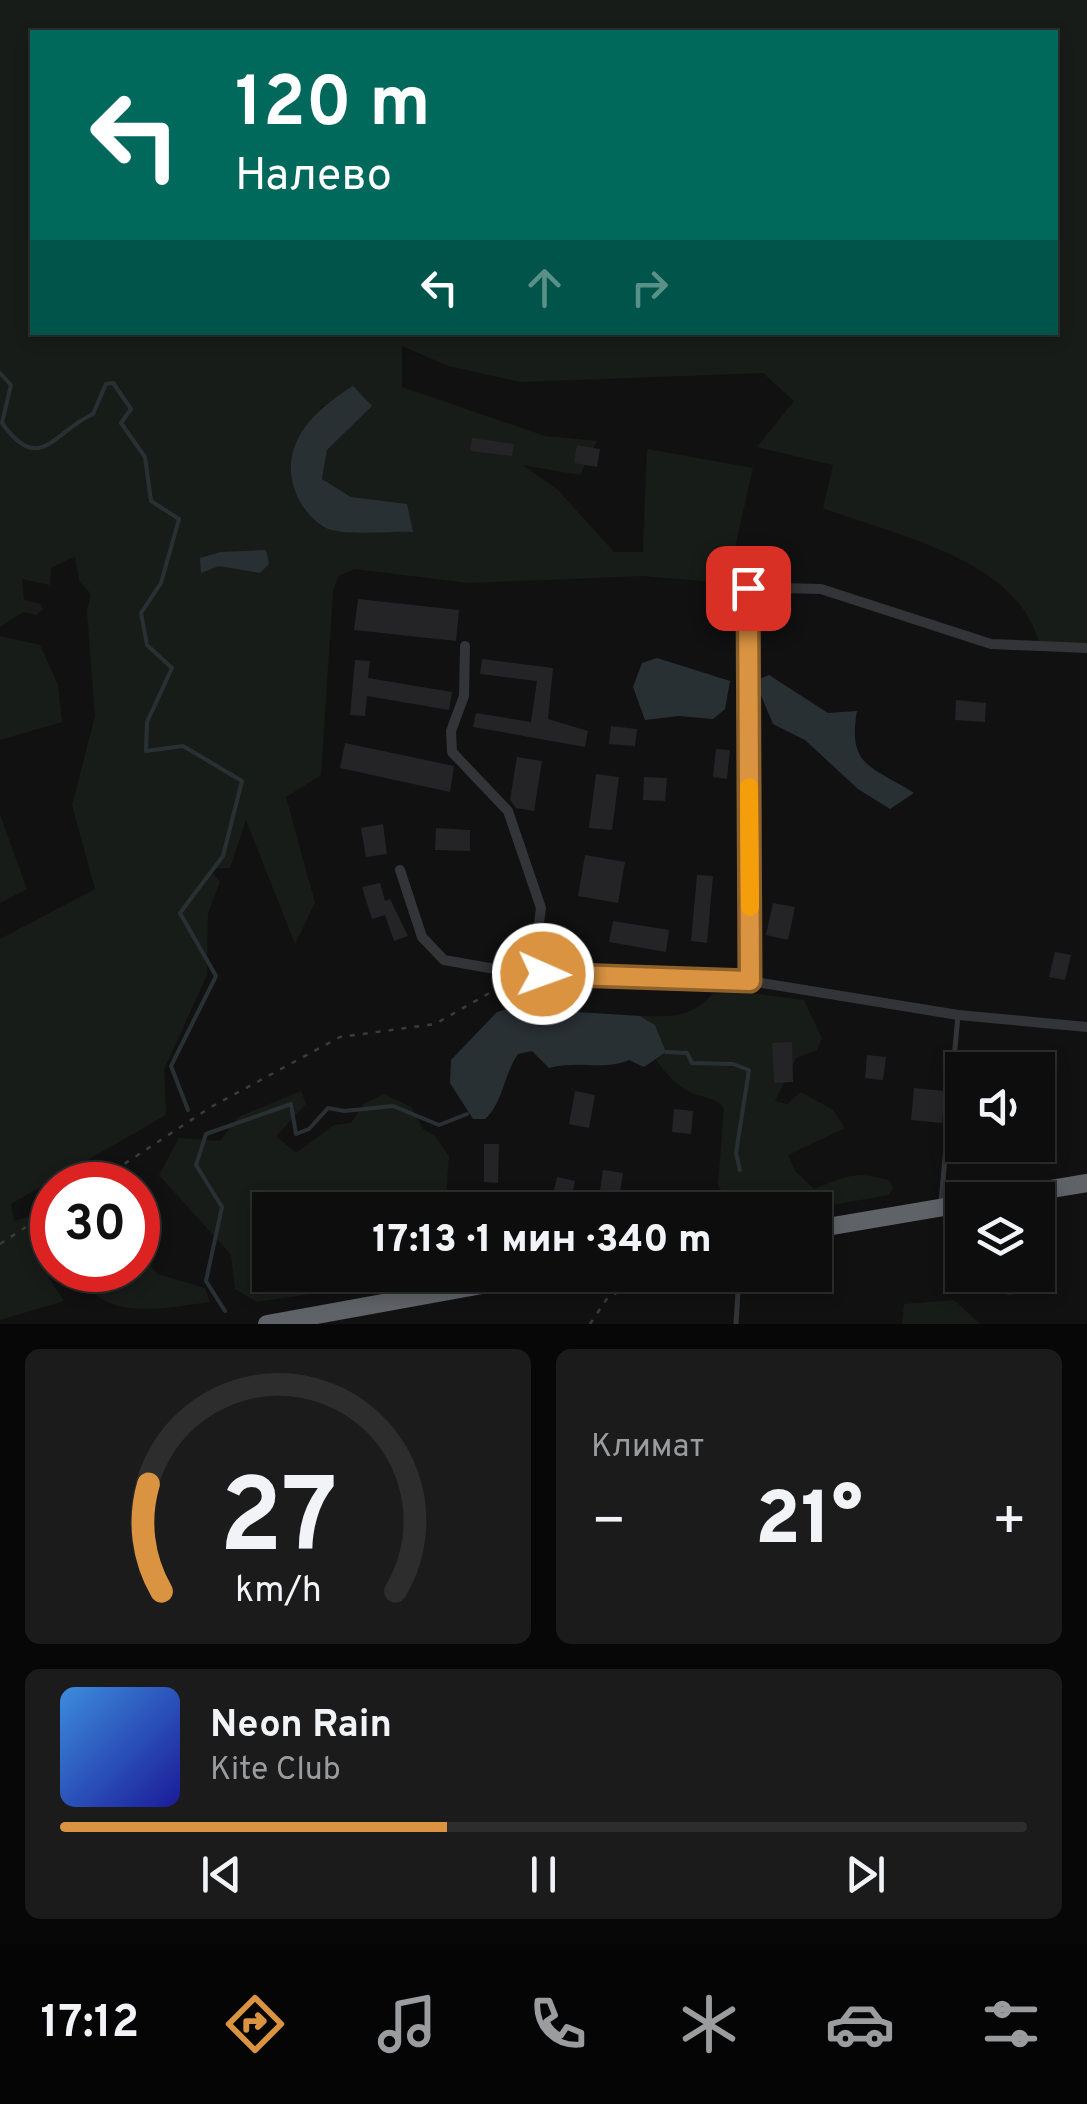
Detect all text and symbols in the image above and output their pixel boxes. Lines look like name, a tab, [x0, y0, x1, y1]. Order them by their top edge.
text: 120 m	[235, 62, 431, 151]
icon: left	[70, 70, 200, 200]
text: Налево	[235, 149, 392, 206]
icon: left	[412, 260, 467, 315]
icon: ahead	[517, 260, 572, 315]
icon: right	[622, 260, 677, 315]
pin	[706, 546, 791, 631]
icon: arrive	[721, 561, 776, 616]
position arrow	[491, 922, 595, 1026]
map controls	[945, 1052, 1055, 1292]
button: sound	[945, 1052, 1055, 1162]
speed limit sign: 30	[30, 1162, 160, 1292]
button: layers	[945, 1182, 1055, 1292]
text: 17:13 · 1 мин · 340 m	[372, 1217, 712, 1266]
text: Климат	[591, 1428, 704, 1468]
text: 27	[219, 1457, 337, 1589]
text: 21°	[755, 1476, 863, 1571]
text: −	[591, 1489, 626, 1559]
text: +	[992, 1489, 1027, 1559]
text: km/h	[235, 1569, 321, 1615]
text: Neon Rain	[210, 1702, 392, 1751]
text: Kite Club	[210, 1751, 341, 1791]
icon: previous	[194, 1847, 249, 1902]
icon: pause	[516, 1847, 571, 1902]
icon: next	[838, 1847, 893, 1902]
icon: directions	[220, 1989, 290, 2059]
icon: music	[372, 1989, 442, 2059]
icon: phone	[523, 1989, 593, 2059]
icon: climate	[674, 1989, 744, 2059]
icon: car	[825, 1989, 895, 2059]
icon: filters	[976, 1989, 1046, 2059]
text: 17:12	[41, 1996, 139, 2053]

